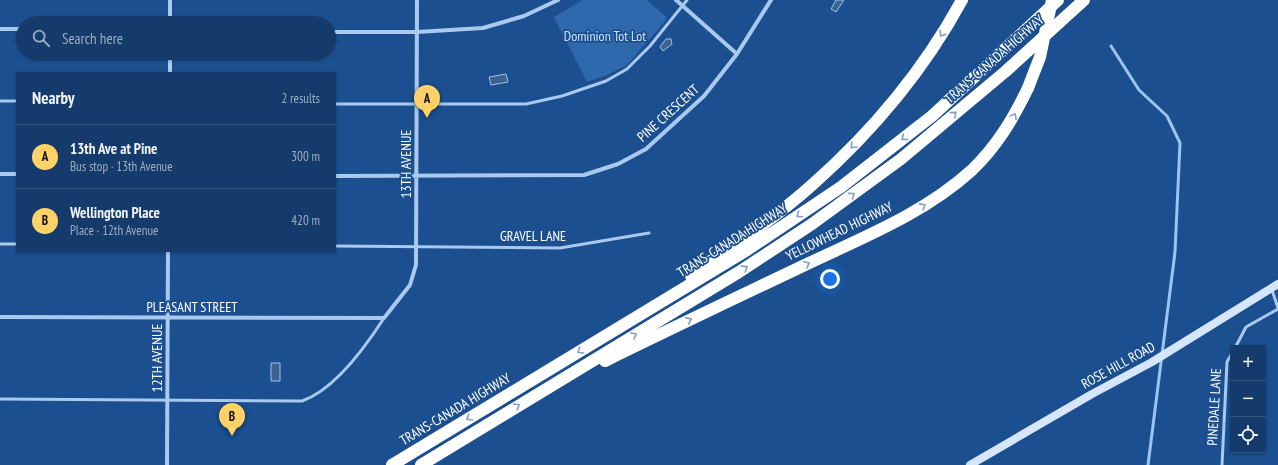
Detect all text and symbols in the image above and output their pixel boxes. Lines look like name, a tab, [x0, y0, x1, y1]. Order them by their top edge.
street label: TRANS-CANADA HIGHWAY	[940, 10, 1048, 107]
search box	[16, 16, 336, 60]
icon: search	[30, 27, 52, 49]
park label: Dominion Tot Lot	[564, 27, 646, 45]
text: Search here	[62, 29, 123, 48]
one-way arrow	[939, 30, 947, 37]
street label: PINE CRESCENT	[633, 80, 703, 146]
pin: A	[414, 85, 440, 118]
text: Nearby	[32, 87, 75, 109]
text: 2 results	[281, 90, 320, 107]
one-way arrow	[950, 112, 957, 119]
one-way arrow	[1009, 113, 1017, 120]
street label: 13TH AVENUE	[397, 130, 415, 198]
one-way arrow	[901, 133, 908, 140]
text: 13th Ave at Pine	[70, 139, 158, 158]
one-way arrow	[850, 141, 857, 149]
text: A	[42, 148, 48, 165]
text: 300 m	[291, 148, 320, 165]
text: Bus stop · 13th Avenue	[70, 158, 173, 175]
one-way arrow	[848, 192, 855, 199]
street label: YELLOWHEAD HIGHWAY	[783, 197, 896, 265]
street label: TRANS-CANADA HIGHWAY	[674, 199, 791, 281]
text: Wellington Place	[70, 203, 160, 222]
one-way arrow	[919, 203, 926, 210]
one-way arrow	[797, 210, 804, 217]
text: B	[42, 212, 48, 229]
text: 420 m	[291, 212, 320, 229]
text: Place · 12th Avenue	[70, 222, 158, 239]
street label: GRAVEL LANE	[500, 227, 566, 245]
one-way arrow	[802, 261, 810, 269]
one-way arrow	[741, 265, 748, 273]
your location	[820, 269, 840, 289]
street label: PLEASANT STREET	[147, 298, 238, 316]
one-way arrow	[685, 317, 693, 325]
street label: 12TH AVENUE	[148, 324, 166, 392]
one-way arrow	[630, 332, 637, 340]
street label: ROSE HILL ROAD	[1078, 337, 1158, 393]
map controls	[1230, 345, 1266, 453]
button: +	[1230, 345, 1266, 381]
one-way arrow	[577, 346, 584, 354]
street label: TRANS-CANADA HIGHWAY	[396, 368, 514, 449]
street label: PINEDALE LANE	[1203, 368, 1225, 446]
button: −	[1230, 381, 1266, 417]
pin: B	[219, 403, 245, 436]
one-way arrow	[513, 403, 520, 411]
one-way arrow	[466, 414, 473, 421]
button: locate	[1230, 417, 1266, 453]

